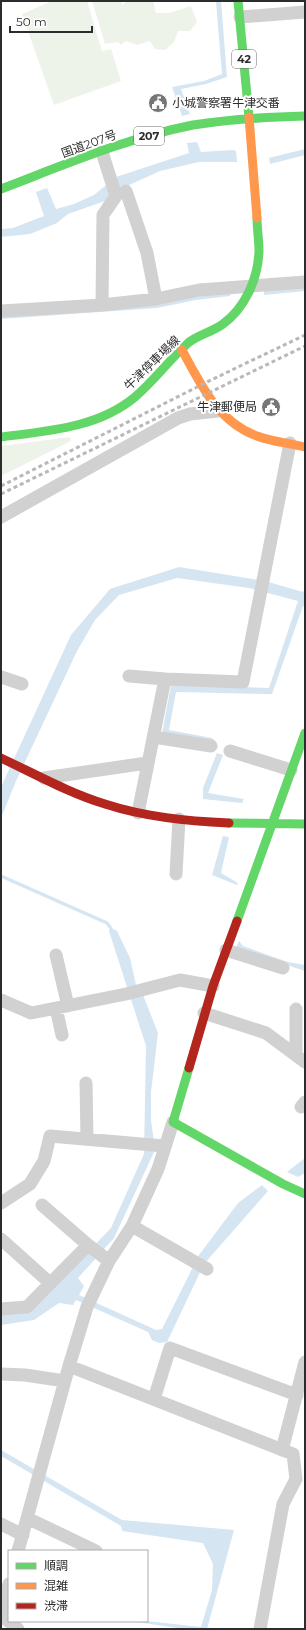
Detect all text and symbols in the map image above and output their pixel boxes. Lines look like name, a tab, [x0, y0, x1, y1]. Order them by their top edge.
scale bar	[10, 8, 92, 34]
text: 50 m	[16, 14, 47, 29]
road number: 42	[232, 50, 256, 68]
public building icon: 小城警察署牛津交番	[147, 92, 169, 114]
place label: 小城警察署牛津交番	[172, 95, 280, 110]
street label: 国道207号	[59, 127, 119, 160]
road number: 207	[134, 127, 164, 145]
street label: 牛津停車場線	[121, 332, 183, 393]
public building icon: 牛津郵便局	[260, 396, 282, 418]
place label: 牛津郵便局	[197, 399, 257, 414]
legend	[8, 1550, 148, 1622]
text: 順調	[44, 1558, 68, 1573]
text: 混雑	[44, 1578, 68, 1593]
text: 渋滞	[44, 1598, 68, 1613]

